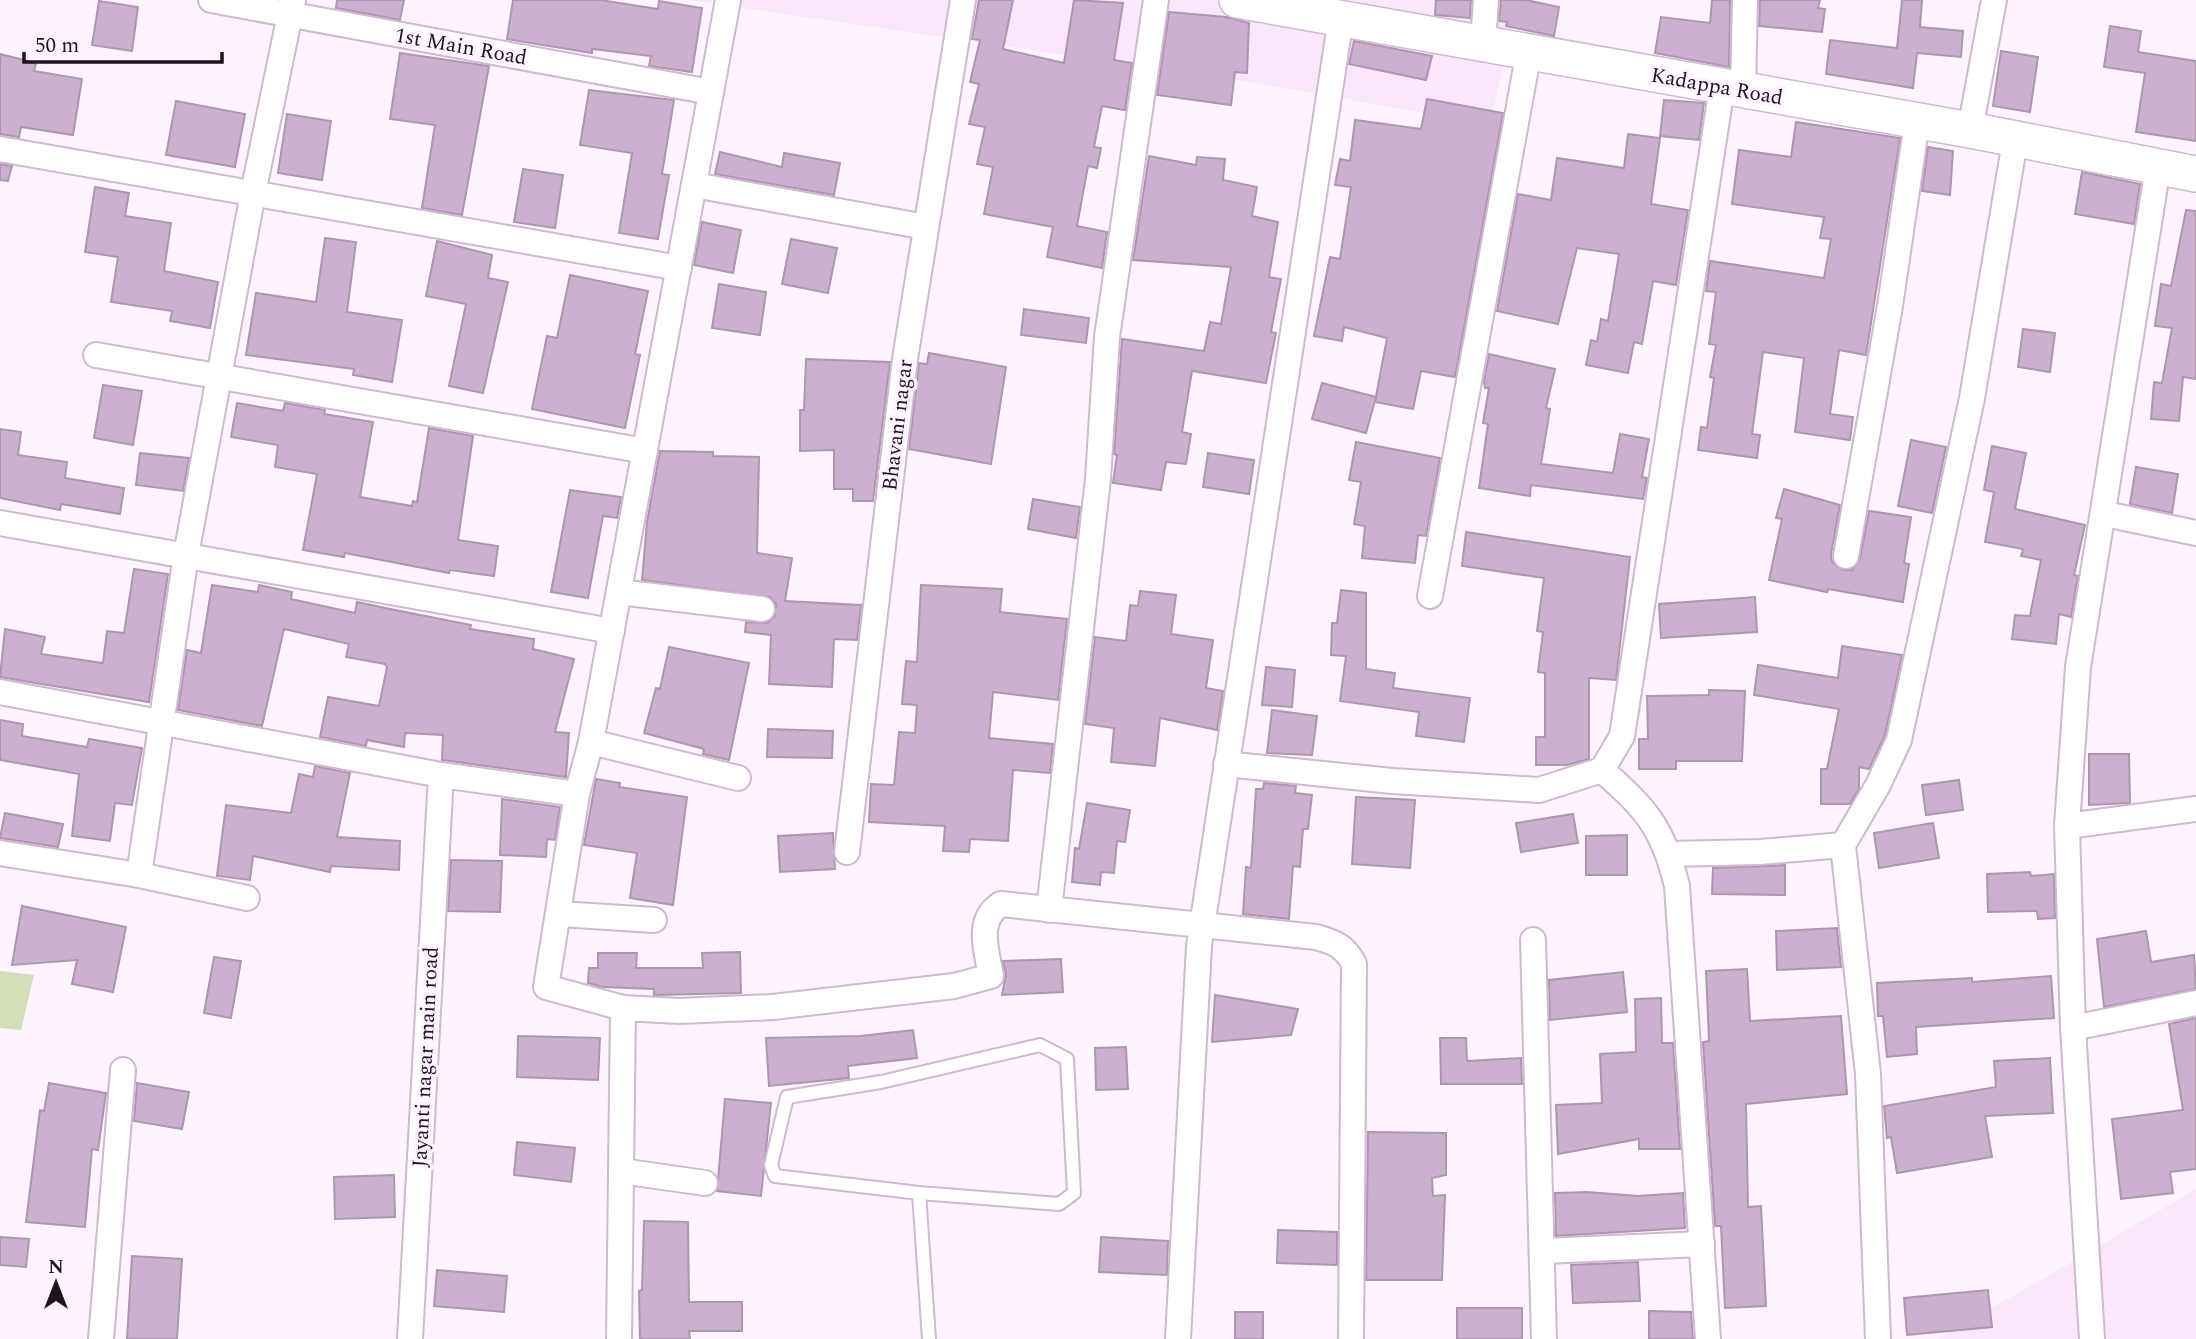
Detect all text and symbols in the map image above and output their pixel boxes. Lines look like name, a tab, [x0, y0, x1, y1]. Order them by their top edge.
street label: 1st Main Road	[392, 20, 530, 74]
scale bar	[24, 21, 222, 65]
text: 50 m	[35, 30, 79, 62]
street label: Kadappa Road	[1648, 60, 1785, 114]
street label: Bhavani nagar	[874, 357, 922, 493]
street label: Jayanti nagar main road	[404, 946, 448, 1168]
north arrow	[21, 1248, 91, 1318]
text: N	[48, 1253, 64, 1282]

